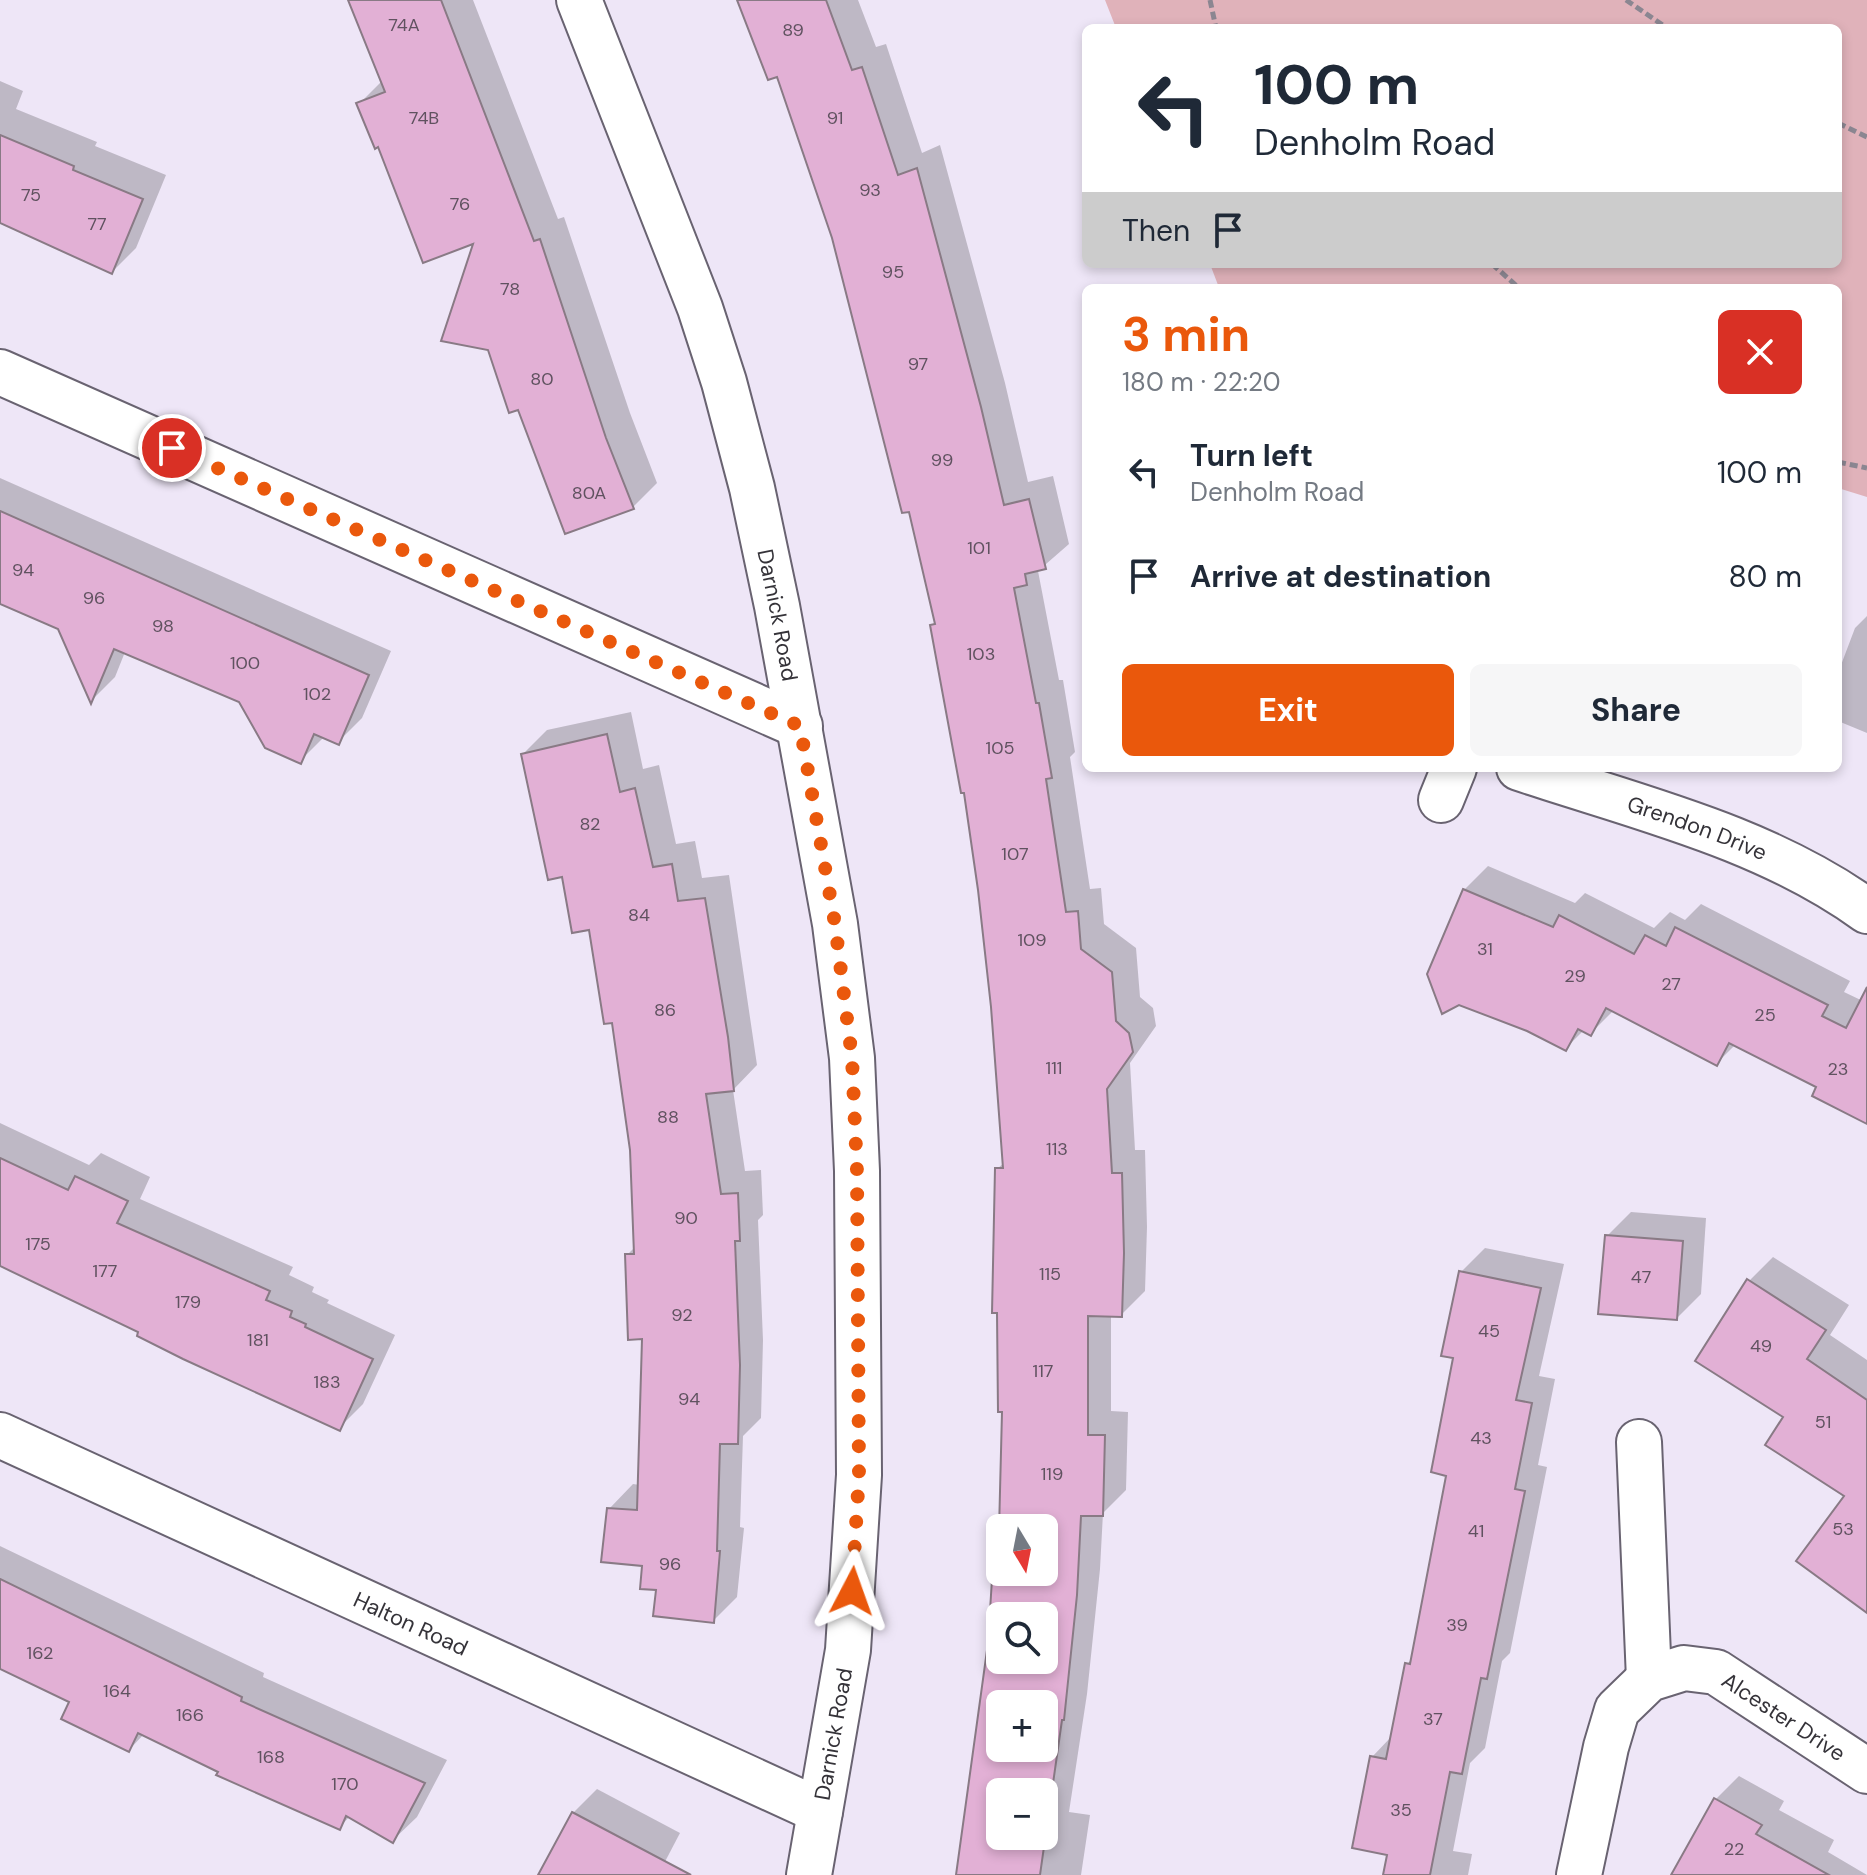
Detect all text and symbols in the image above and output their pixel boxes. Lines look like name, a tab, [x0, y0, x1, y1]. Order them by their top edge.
house number: 74A	[388, 13, 420, 37]
house number: 89	[782, 18, 804, 42]
text: 100 m	[1254, 48, 1419, 121]
icon: left	[1122, 56, 1226, 160]
house number: 74B	[409, 106, 439, 130]
house number: 91	[827, 106, 843, 130]
text: Denholm Road	[1254, 119, 1495, 166]
house number: 93	[859, 178, 881, 202]
house number: 75	[21, 183, 41, 207]
house number: 76	[450, 192, 470, 216]
icon: arrive	[1206, 208, 1250, 252]
text: Then	[1122, 211, 1190, 250]
house number: 77	[87, 212, 107, 236]
house number: 95	[882, 260, 904, 284]
house number: 78	[500, 277, 520, 301]
text: 3 min	[1122, 303, 1250, 366]
button: close	[1718, 310, 1802, 394]
house number: 97	[908, 352, 928, 376]
text: 180 m · 22:20	[1122, 365, 1280, 399]
house number: 80	[530, 367, 554, 391]
pin	[138, 414, 206, 482]
icon: arrive	[150, 426, 194, 470]
text: Turn left	[1190, 436, 1313, 475]
house number: 99	[931, 448, 953, 472]
icon: left	[1122, 450, 1166, 494]
text: 100 m	[1717, 453, 1802, 492]
text: Denholm Road	[1190, 475, 1364, 509]
house number: 80A	[572, 481, 606, 505]
house number: 101	[967, 536, 991, 560]
street label: Darnick Road	[750, 546, 804, 683]
icon: arrive	[1122, 554, 1166, 598]
text: Arrive at destination	[1190, 557, 1491, 596]
text: 80 m	[1729, 557, 1802, 596]
house number: 94	[12, 558, 34, 582]
house number: 96	[83, 586, 105, 610]
house number: 98	[152, 614, 174, 638]
house number: 103	[967, 642, 995, 666]
house number: 100	[230, 651, 260, 675]
button: Exit	[1122, 664, 1454, 756]
button: Share	[1470, 664, 1802, 756]
house number: 102	[303, 682, 331, 706]
house number: 105	[986, 736, 1014, 760]
street label: Grendon Drive	[1624, 789, 1772, 867]
house number: 82	[579, 812, 601, 836]
house number: 107	[1001, 842, 1029, 866]
house number: 84	[628, 903, 650, 927]
house number: 109	[1017, 928, 1047, 952]
house number: 31	[1477, 937, 1493, 961]
house number: 29	[1564, 964, 1586, 988]
house number: 27	[1661, 972, 1681, 996]
house number: 86	[654, 998, 676, 1022]
house number: 25	[1754, 1003, 1776, 1027]
house number: 111	[1046, 1056, 1062, 1080]
house number: 23	[1827, 1057, 1849, 1081]
house number: 88	[657, 1105, 679, 1129]
house number: 113	[1046, 1137, 1068, 1161]
house number: 90	[674, 1206, 698, 1230]
house number: 175	[25, 1232, 51, 1256]
house number: 177	[93, 1259, 117, 1283]
house number: 115	[1039, 1262, 1061, 1286]
house number: 47	[1631, 1265, 1651, 1289]
house number: 179	[175, 1290, 201, 1314]
house number: 92	[671, 1303, 693, 1327]
house number: 45	[1478, 1319, 1500, 1343]
house number: 181	[247, 1328, 269, 1352]
house number: 49	[1750, 1334, 1772, 1358]
house number: 117	[1033, 1359, 1053, 1383]
house number: 183	[313, 1370, 341, 1394]
house number: 94	[678, 1387, 700, 1411]
house number: 51	[1815, 1410, 1831, 1434]
house number: 43	[1470, 1426, 1492, 1450]
house number: 119	[1041, 1462, 1063, 1486]
north arrow	[986, 1514, 1058, 1586]
map controls	[986, 1514, 1058, 1850]
house number: 53	[1832, 1517, 1854, 1541]
house number: 41	[1468, 1519, 1484, 1543]
position arrow	[810, 1549, 894, 1633]
house number: 96	[659, 1552, 681, 1576]
street label: Halton Road	[349, 1585, 473, 1663]
button: search	[986, 1602, 1058, 1674]
house number: 39	[1446, 1613, 1468, 1637]
house number: 162	[27, 1641, 53, 1665]
street label: Darnick Road	[808, 1666, 859, 1803]
street label: Alcester Drive	[1716, 1666, 1851, 1768]
house number: 164	[103, 1679, 131, 1703]
button: +	[986, 1690, 1058, 1762]
house number: 166	[176, 1703, 204, 1727]
house number: 37	[1423, 1707, 1443, 1731]
house number: 168	[257, 1745, 285, 1769]
house number: 170	[331, 1772, 359, 1796]
button: −	[986, 1778, 1058, 1850]
house number: 35	[1390, 1798, 1412, 1822]
house number: 22	[1724, 1837, 1744, 1861]

